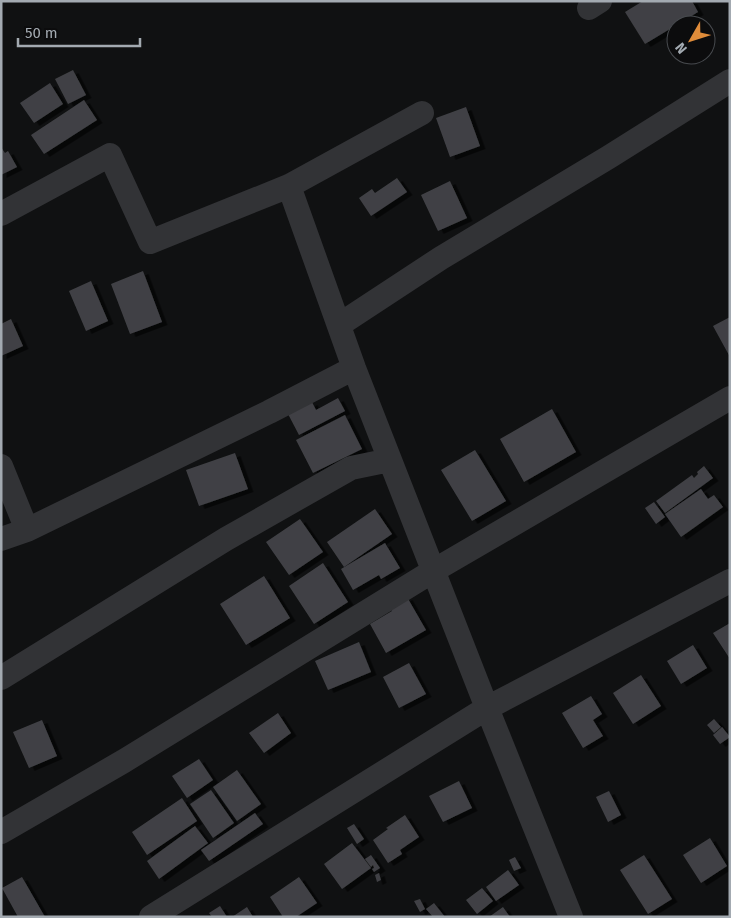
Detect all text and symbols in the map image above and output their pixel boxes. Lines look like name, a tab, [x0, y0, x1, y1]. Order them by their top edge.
scale bar	[18, 15, 140, 47]
north arrow	[666, 15, 716, 65]
text: 50 m	[25, 24, 58, 42]
text: N	[672, 39, 691, 57]

